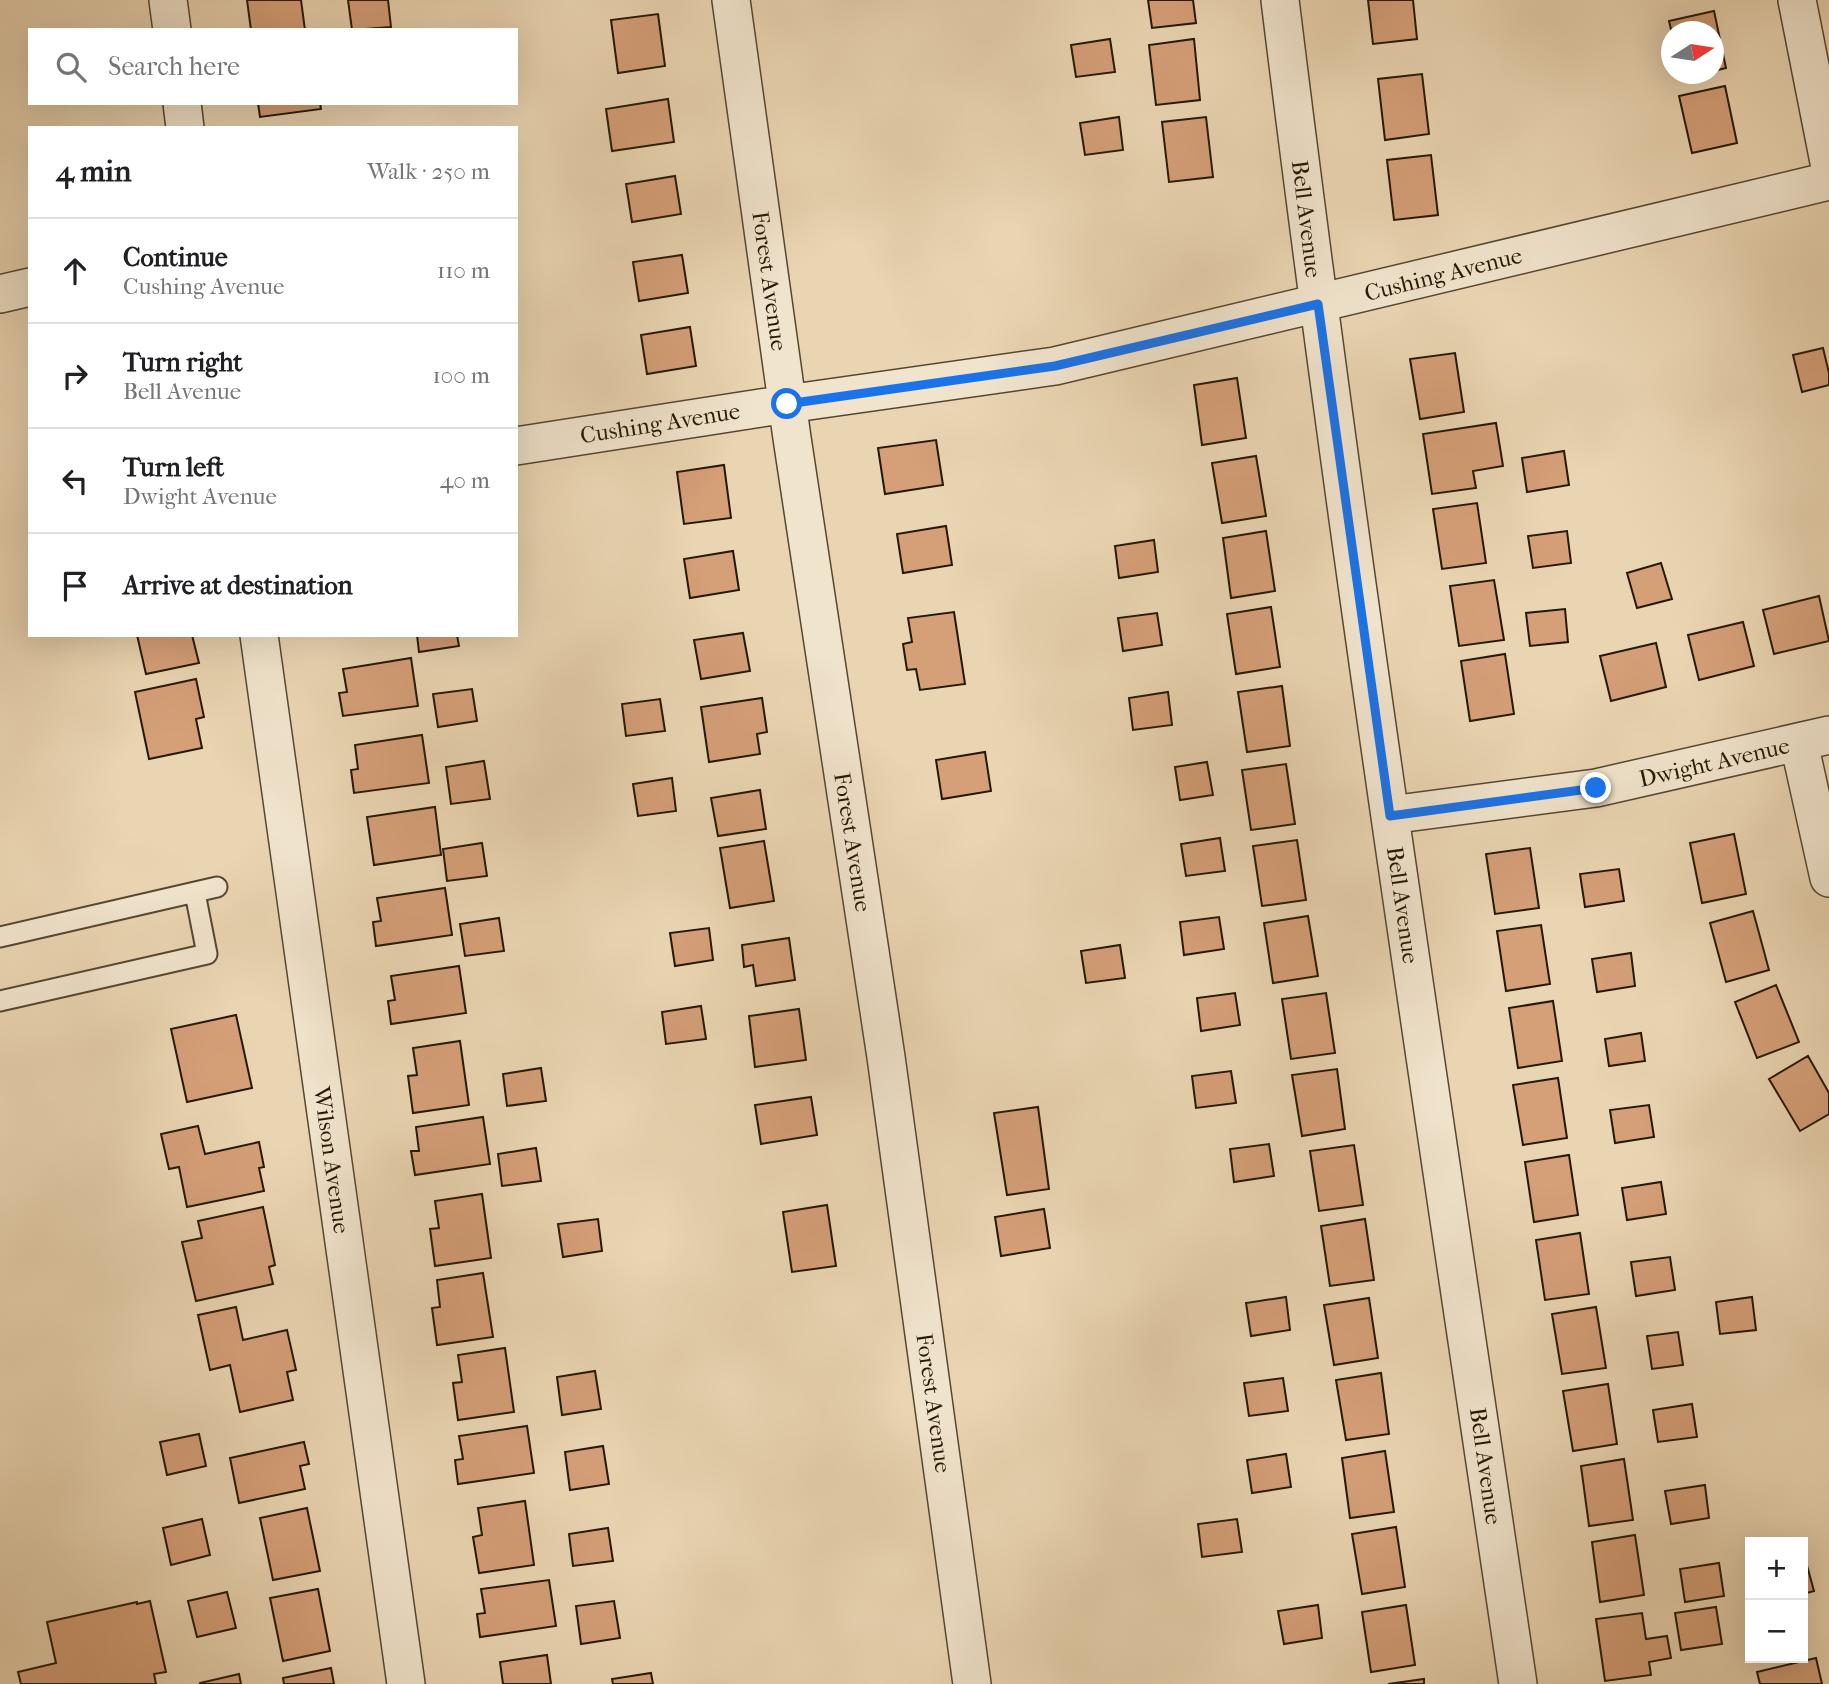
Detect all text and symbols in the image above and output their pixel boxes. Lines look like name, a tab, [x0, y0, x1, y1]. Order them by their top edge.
north arrow	[1661, 21, 1724, 84]
search box	[28, 28, 518, 105]
icon: search	[52, 48, 90, 86]
text: Search here	[108, 51, 240, 82]
text: 4 min	[56, 154, 131, 189]
text: Walk · 250 m	[367, 158, 490, 185]
street label: Bell Avenue	[1286, 159, 1327, 279]
street label: Forest Avenue	[746, 210, 793, 353]
text: Continue	[123, 242, 228, 273]
street label: Cushing Avenue	[1362, 242, 1525, 307]
icon: ahead	[56, 252, 94, 290]
text: 110 m	[437, 257, 490, 284]
text: Cushing Avenue	[123, 273, 284, 300]
text: Turn right	[123, 347, 243, 378]
icon: right	[56, 357, 94, 395]
text: 100 m	[432, 362, 490, 389]
text: Bell Avenue	[123, 378, 241, 405]
route start	[771, 388, 802, 419]
street label: Cushing Avenue	[578, 398, 742, 449]
text: Turn left	[123, 452, 224, 483]
icon: left	[56, 462, 94, 500]
text: 40 m	[440, 467, 490, 494]
text: Dwight Avenue	[123, 483, 277, 510]
icon: arrive	[56, 567, 94, 605]
text: Arrive at destination	[123, 570, 353, 601]
street label: Dwight Avenue	[1636, 732, 1792, 793]
street label: Forest Avenue	[828, 771, 877, 914]
route end	[1580, 772, 1611, 803]
street label: Bell Avenue	[1381, 845, 1424, 965]
street label: Wilson Avenue	[308, 1084, 355, 1235]
street label: Forest Avenue	[910, 1332, 957, 1475]
street label: Bell Avenue	[1464, 1406, 1507, 1526]
map controls	[1745, 1537, 1808, 1663]
button: +	[1745, 1537, 1808, 1600]
button: −	[1745, 1600, 1808, 1663]

